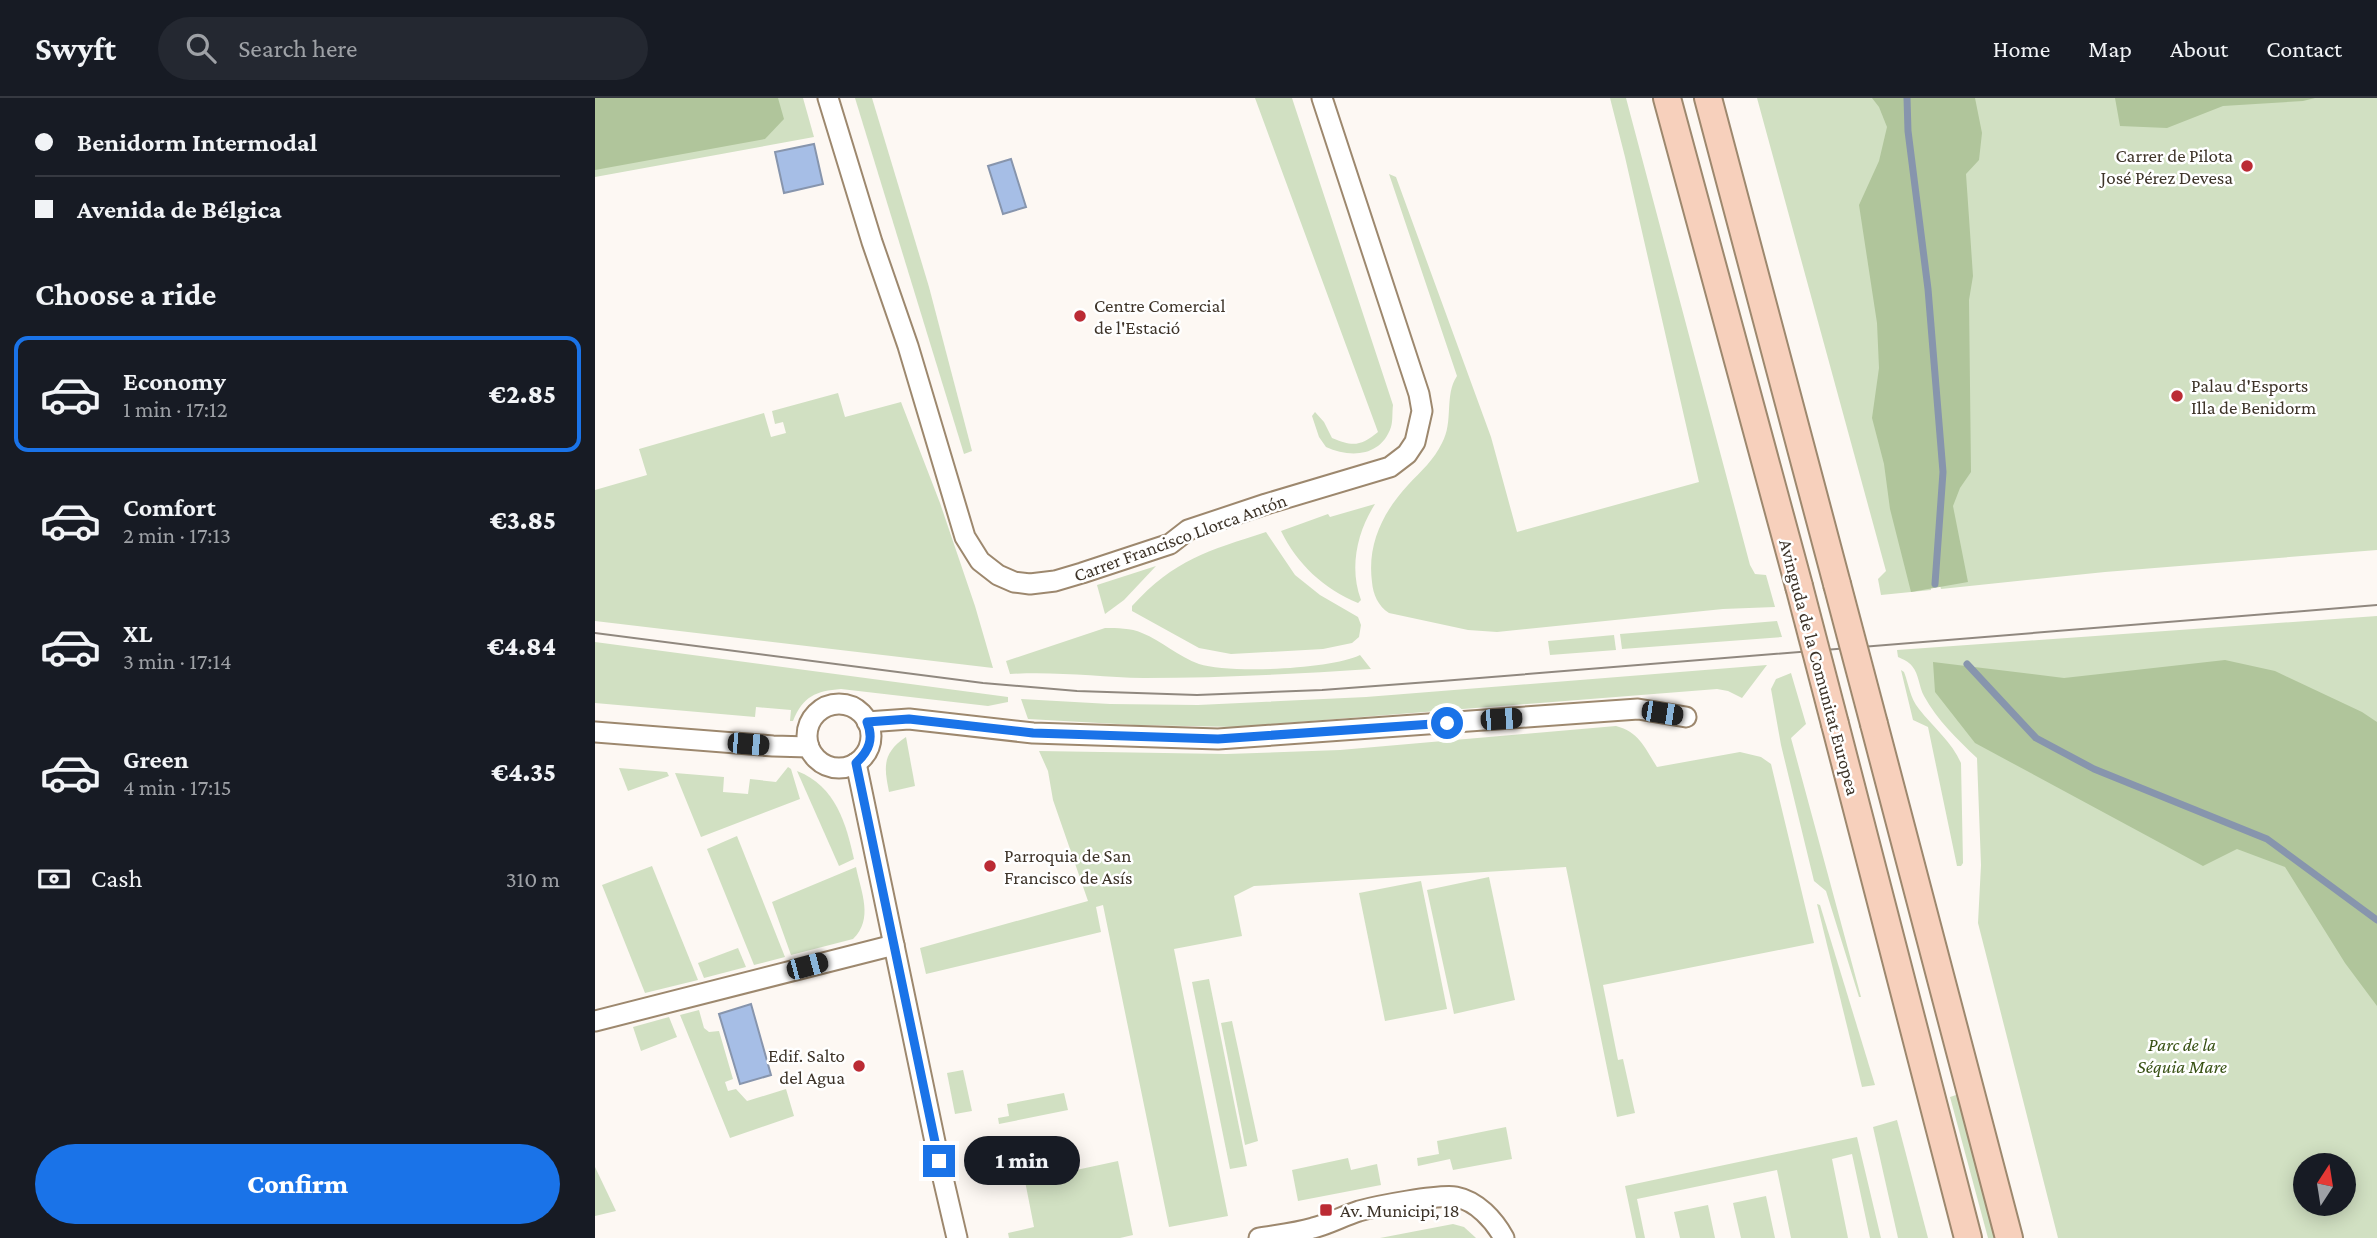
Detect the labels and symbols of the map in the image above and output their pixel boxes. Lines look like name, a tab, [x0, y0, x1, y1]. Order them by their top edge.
place label: Carrer de Pilota José Pérez Devesa	[2099, 145, 2233, 188]
marker: Carrer de Pilota José Pérez Devesa	[2239, 158, 2255, 174]
place label: Centre Comercial de l'Estació	[1094, 295, 1225, 338]
marker: Centre Comercial de l'Estació	[1072, 308, 1088, 324]
place label: Palau d'Esports Illa de Benidorm	[2191, 375, 2316, 418]
marker: Palau d'Esports Illa de Benidorm	[2169, 388, 2185, 404]
street label: Carrer Francisco Llorca Antón	[1071, 489, 1289, 586]
street label: Avinguda de la Comunitat Europea	[1775, 537, 1864, 798]
car	[1640, 699, 1685, 727]
route start	[1431, 707, 1463, 739]
car	[1480, 707, 1523, 731]
car	[727, 732, 770, 756]
place label: Parroquia de San Francisco de Asís	[1004, 845, 1132, 888]
marker: Parroquia de San Francisco de Asís	[982, 858, 998, 874]
car	[784, 950, 831, 982]
park label: Parc de la Séquia Mare	[2137, 1034, 2227, 1077]
place label: Edif. Salto del Agua	[768, 1045, 845, 1088]
marker: Edif. Salto del Agua	[851, 1058, 867, 1074]
callout: 1 min	[963, 1136, 1079, 1186]
route end	[923, 1145, 955, 1177]
north arrow	[2293, 1153, 2355, 1216]
place label: Av. Municipi, 18	[1340, 1200, 1460, 1221]
marker: Av. Municipi, 18	[1318, 1202, 1334, 1218]

